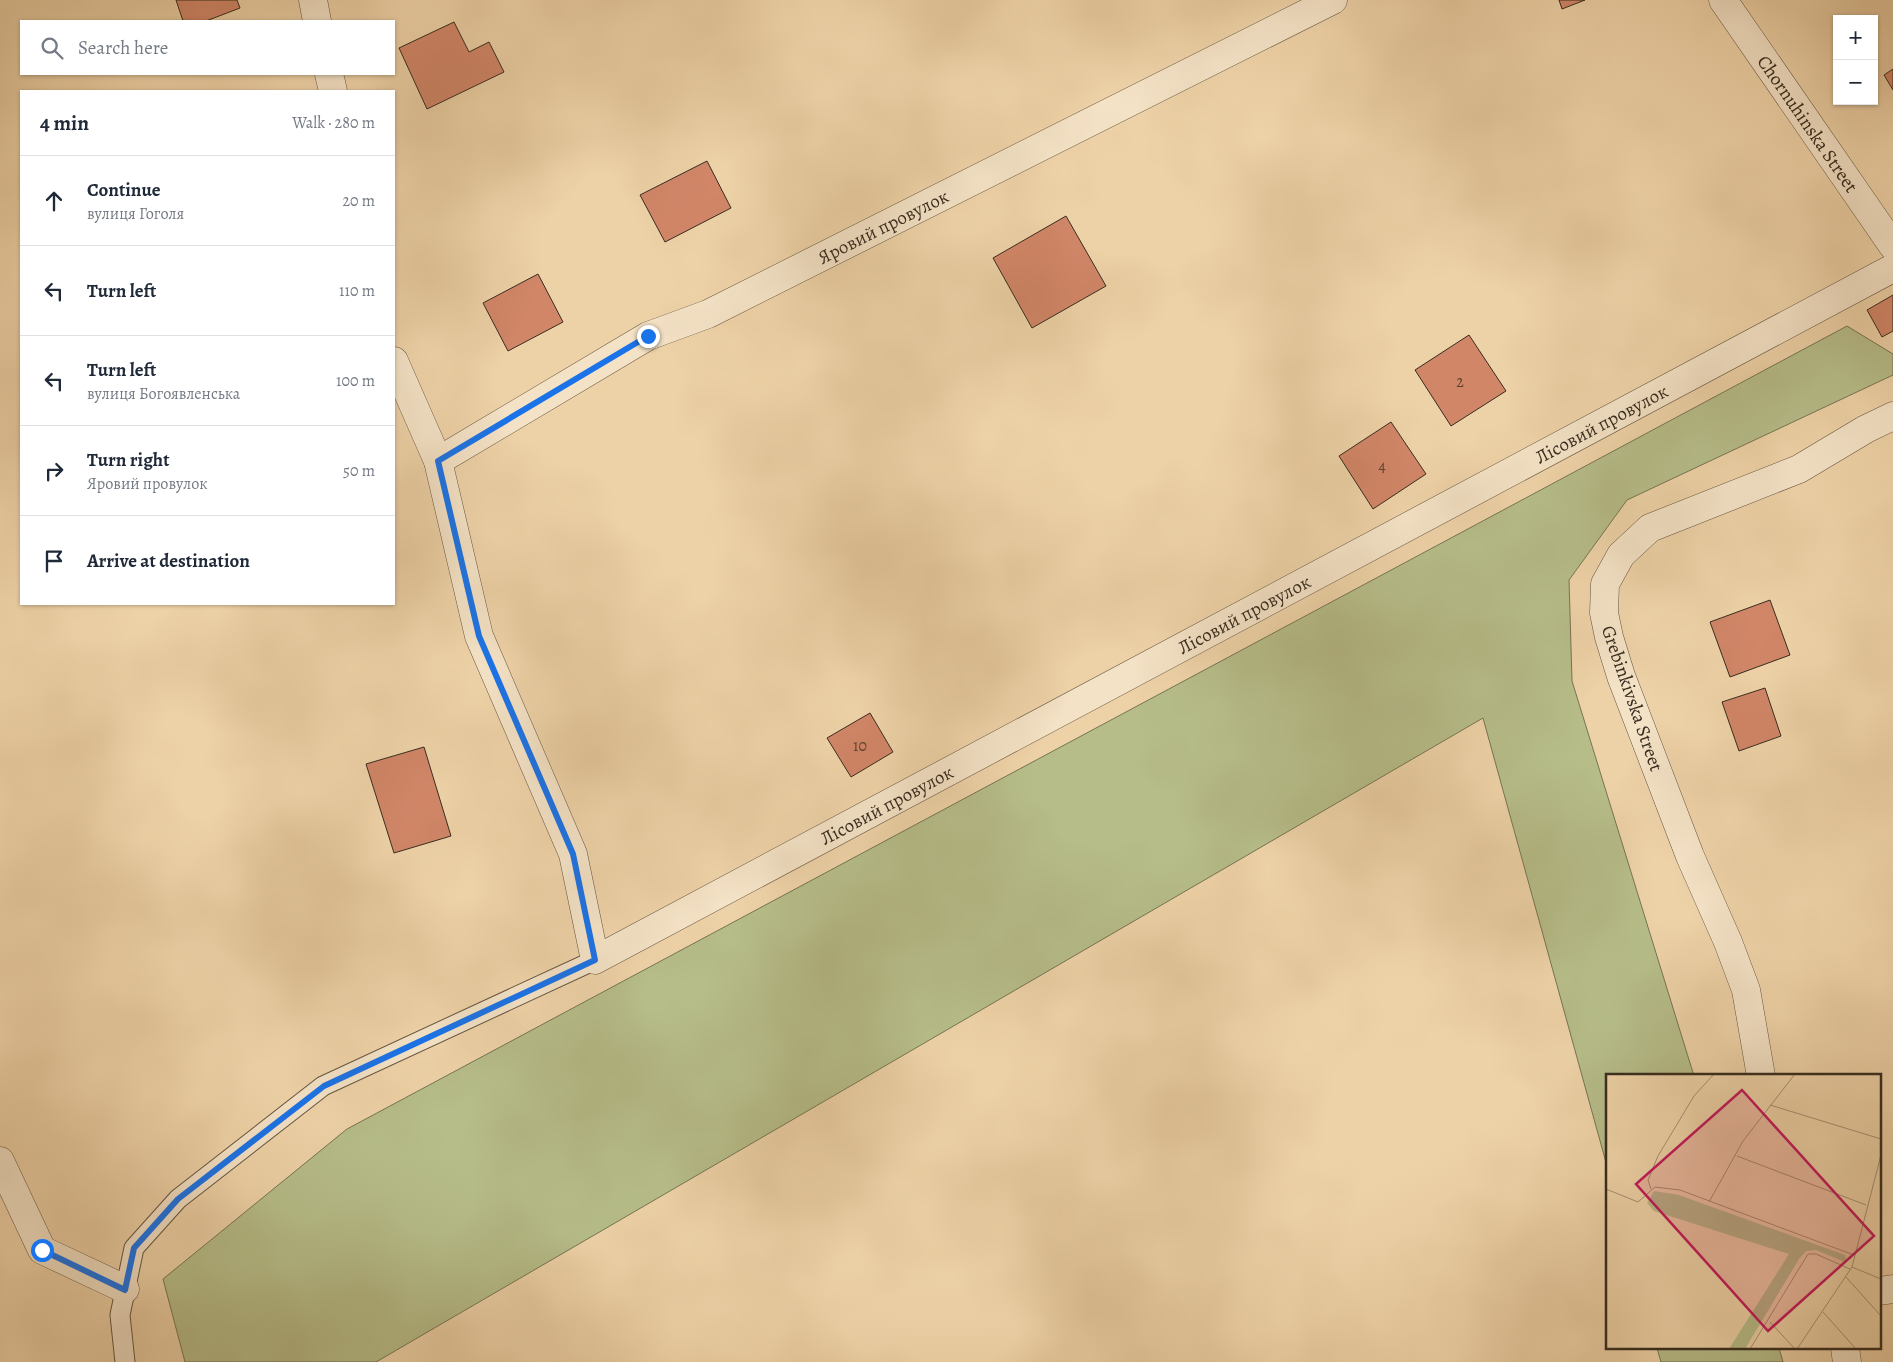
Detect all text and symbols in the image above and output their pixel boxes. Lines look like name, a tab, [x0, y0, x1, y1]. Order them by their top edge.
map controls	[1833, 15, 1878, 105]
button: +	[1833, 15, 1878, 60]
search box	[20, 20, 395, 75]
icon: search	[38, 34, 66, 62]
text: Search here	[78, 35, 168, 61]
street label: Chornuhinska Street	[1751, 50, 1864, 198]
button: −	[1833, 60, 1878, 105]
text: 4 min	[40, 109, 89, 137]
text: Walk · 280 m	[292, 112, 375, 134]
text: Continue	[87, 177, 161, 203]
street label: Яровий провулок	[813, 183, 953, 271]
icon: ahead	[40, 187, 68, 215]
text: 20 m	[342, 190, 375, 212]
text: вулиця Гоголя	[87, 203, 184, 225]
icon: left	[40, 277, 68, 305]
text: Turn left	[87, 278, 156, 304]
text: 110 m	[339, 280, 375, 302]
route end	[637, 325, 660, 348]
text: Turn left	[87, 357, 156, 383]
icon: left	[40, 367, 68, 395]
text: 100 m	[336, 370, 375, 392]
house number: 2	[1456, 371, 1464, 393]
street label: Лісовий провулок	[1531, 378, 1673, 471]
text: вулиця Богоявленська	[87, 383, 240, 405]
text: Turn right	[87, 447, 169, 473]
house number: 4	[1378, 455, 1386, 477]
icon: right	[40, 457, 68, 485]
text: 50 m	[343, 460, 375, 482]
text: Яровий провулок	[87, 473, 208, 495]
icon: arrive	[40, 547, 68, 575]
text: Arrive at destination	[87, 548, 250, 574]
street label: Лісовий провулок	[1173, 569, 1316, 661]
street label: Grebinkivska Street	[1595, 622, 1669, 775]
house number: 10	[853, 735, 867, 757]
street label: Лісовий провулок	[816, 759, 958, 852]
inset map	[1606, 1074, 1880, 1350]
route start	[31, 1239, 54, 1262]

